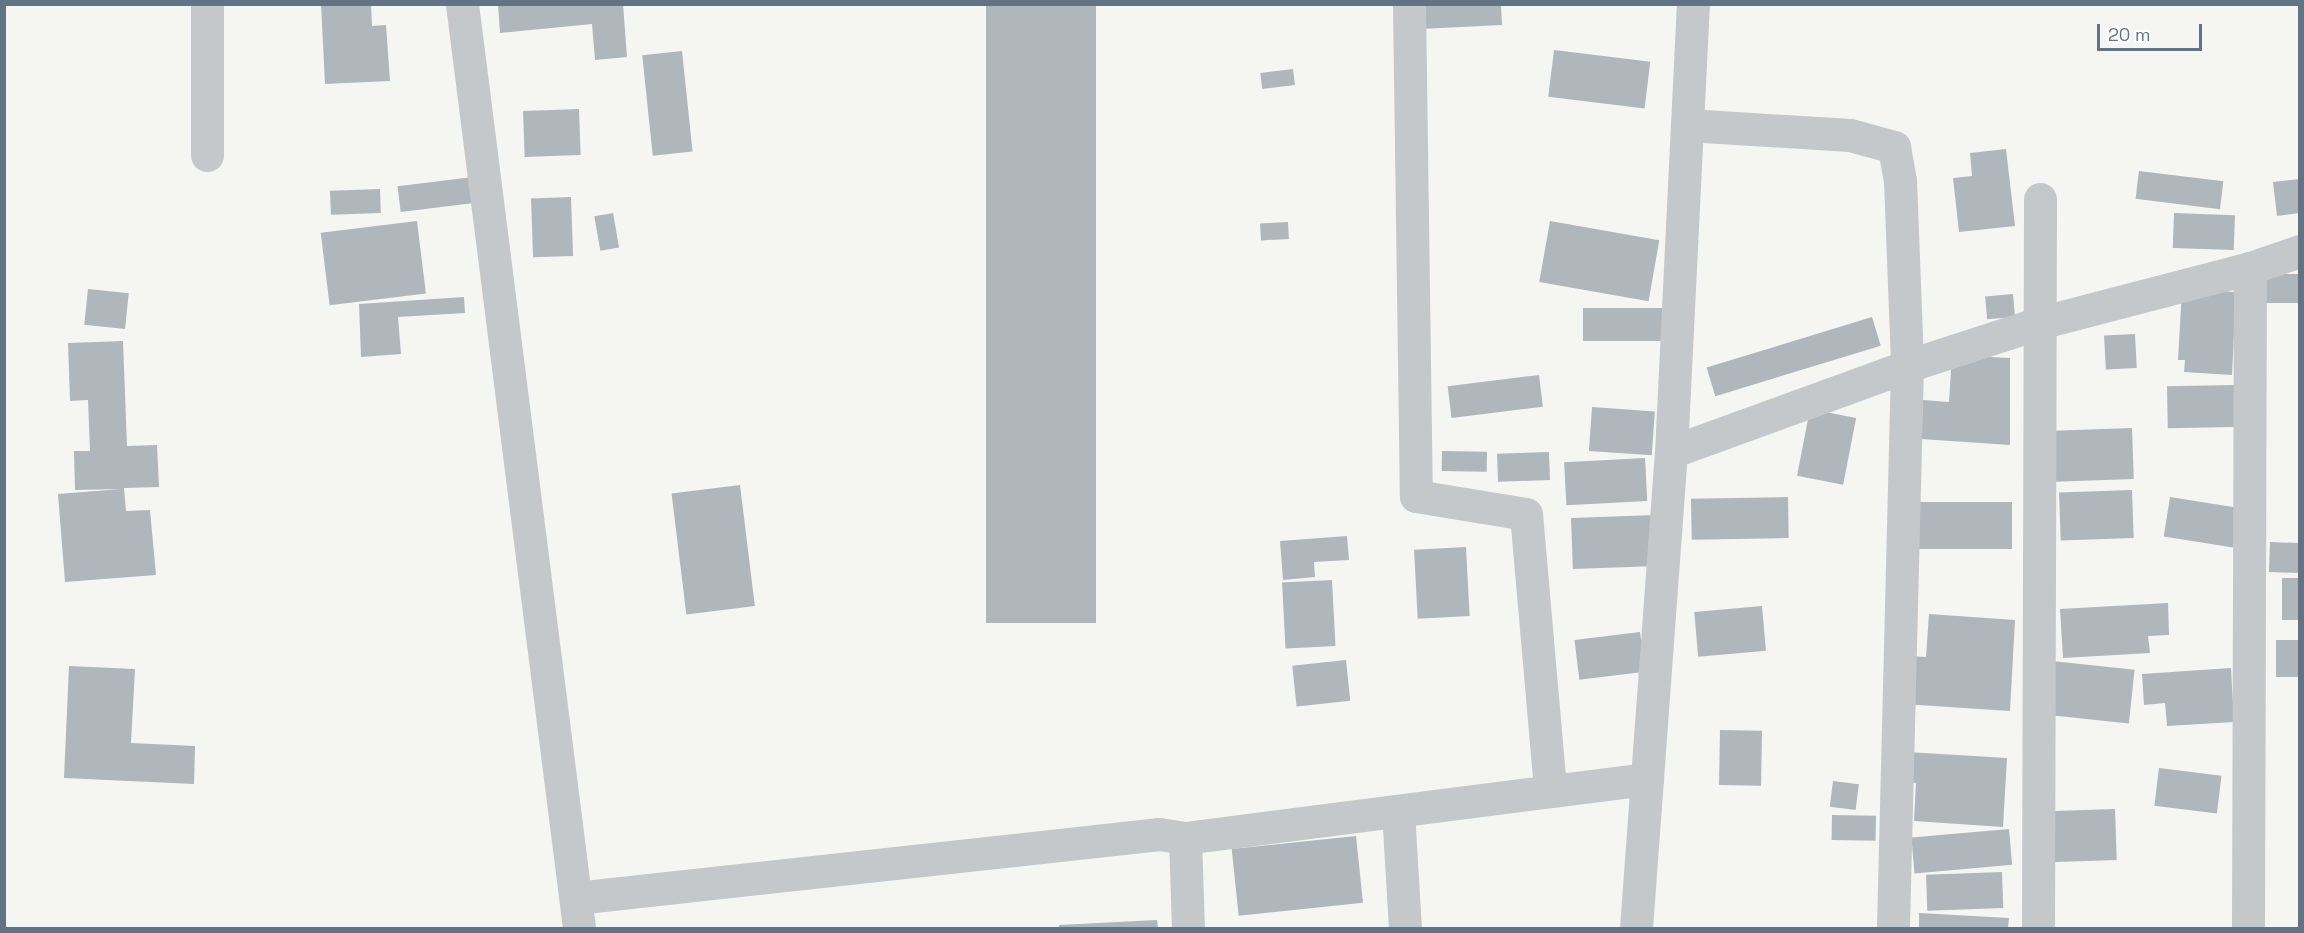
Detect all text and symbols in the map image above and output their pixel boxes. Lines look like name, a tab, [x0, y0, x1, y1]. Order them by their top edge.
scale bar	[2100, 12, 2205, 50]
text: 20 m	[2108, 23, 2151, 46]

